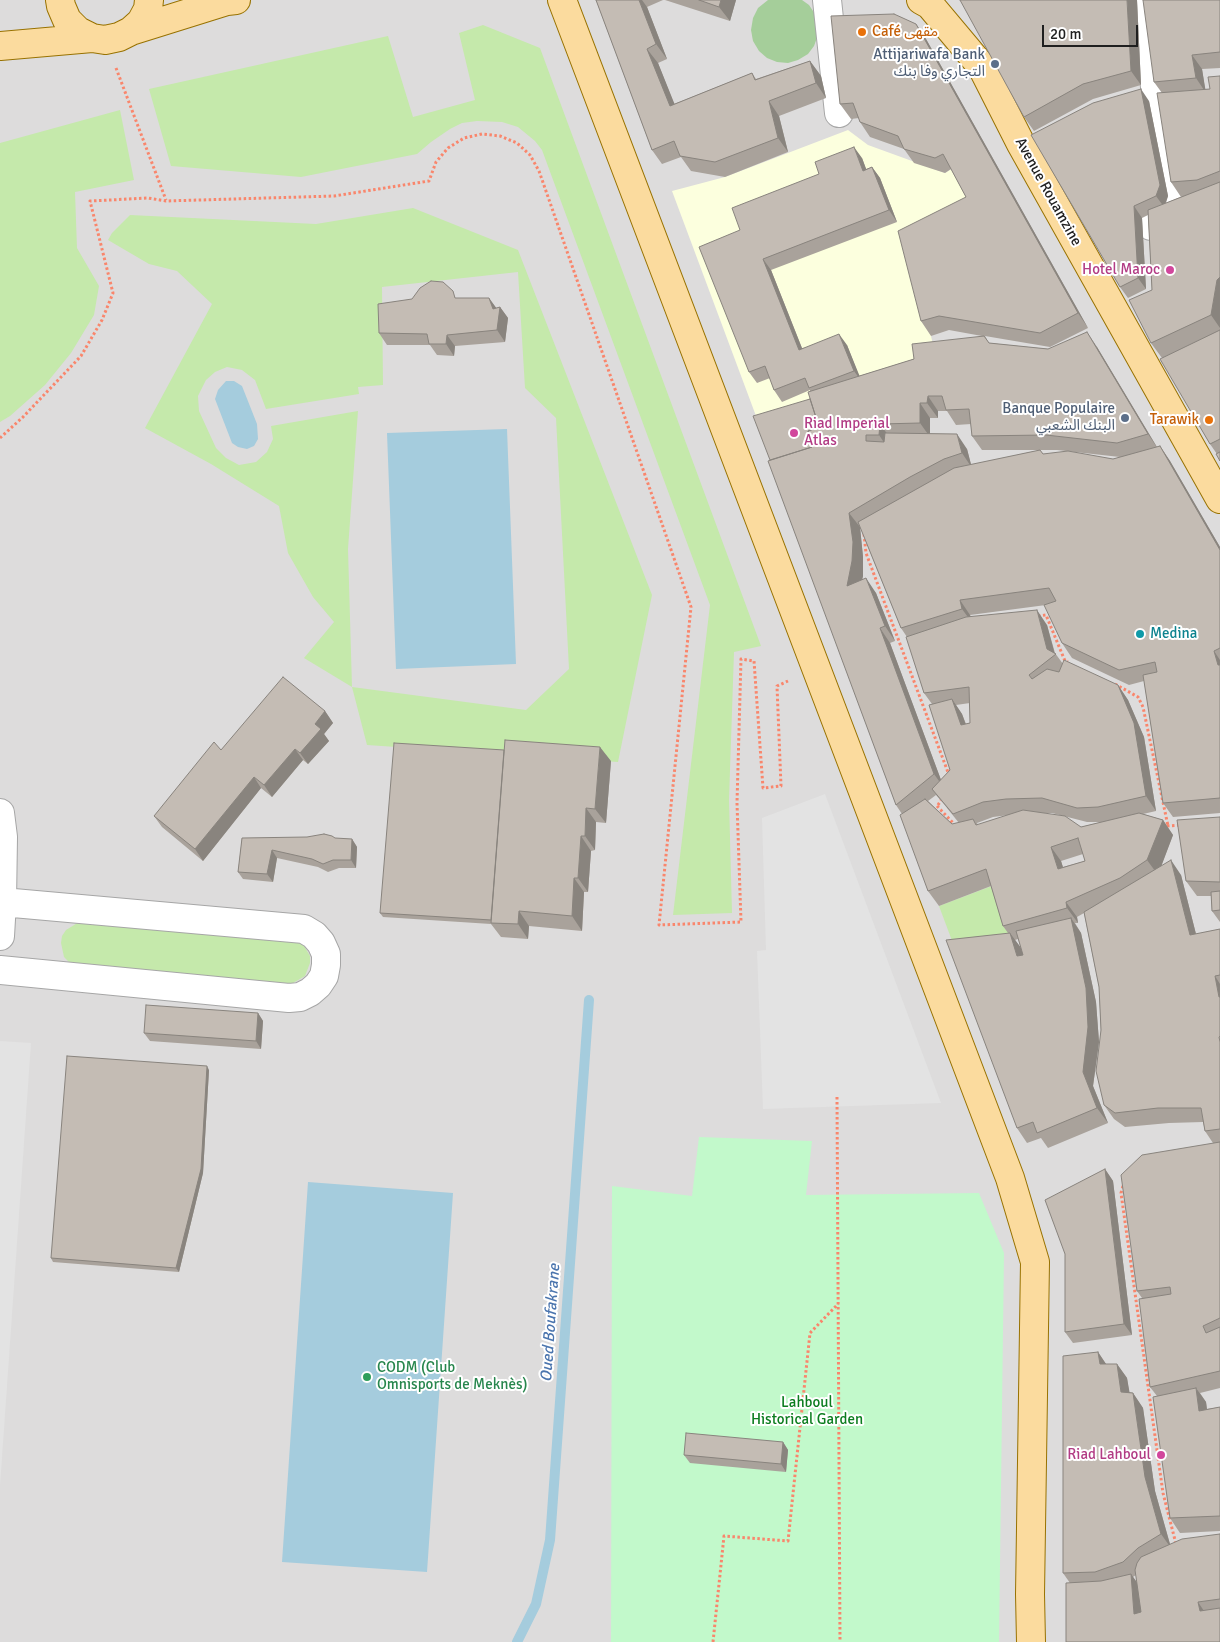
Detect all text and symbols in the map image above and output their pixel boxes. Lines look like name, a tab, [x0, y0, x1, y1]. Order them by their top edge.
scale bar	[1045, 15, 1141, 47]
place label: Café مقهى	[872, 23, 938, 41]
text: 20 m	[1050, 25, 1081, 43]
marker: Café مقهى	[856, 26, 868, 38]
place label: Attijariwafa Bank التجاري وفا بنك	[873, 46, 985, 81]
marker: Attijariwafa Bank التجاري وفا بنك	[989, 58, 1001, 70]
street label: Avenue Rouamzine	[1011, 135, 1085, 249]
place label: Hotel Maroc	[1082, 261, 1160, 279]
marker: Hotel Maroc	[1164, 264, 1176, 276]
place label: Banque Populaire البنك الشعبي	[1002, 400, 1115, 435]
place label: Tarawik	[1150, 411, 1199, 429]
marker: Banque Populaire البنك الشعبي	[1119, 412, 1131, 424]
marker: Tarawik	[1203, 414, 1215, 426]
place label: Riad Imperial Atlas	[804, 415, 890, 450]
marker: Riad Imperial Atlas	[788, 427, 800, 439]
place label: Medina	[1150, 625, 1197, 643]
marker: Medina	[1134, 628, 1146, 640]
water label: Oued Boufakrane	[537, 1263, 565, 1383]
place label: CODM (Club Omnisports de Meknès)	[377, 1359, 527, 1394]
marker: CODM (Club Omnisports de Meknès)	[361, 1371, 373, 1383]
park label: Lahboul Historical Garden	[751, 1394, 863, 1429]
place label: Riad Lahboul	[1067, 1446, 1151, 1464]
marker: Riad Lahboul	[1155, 1449, 1167, 1461]

